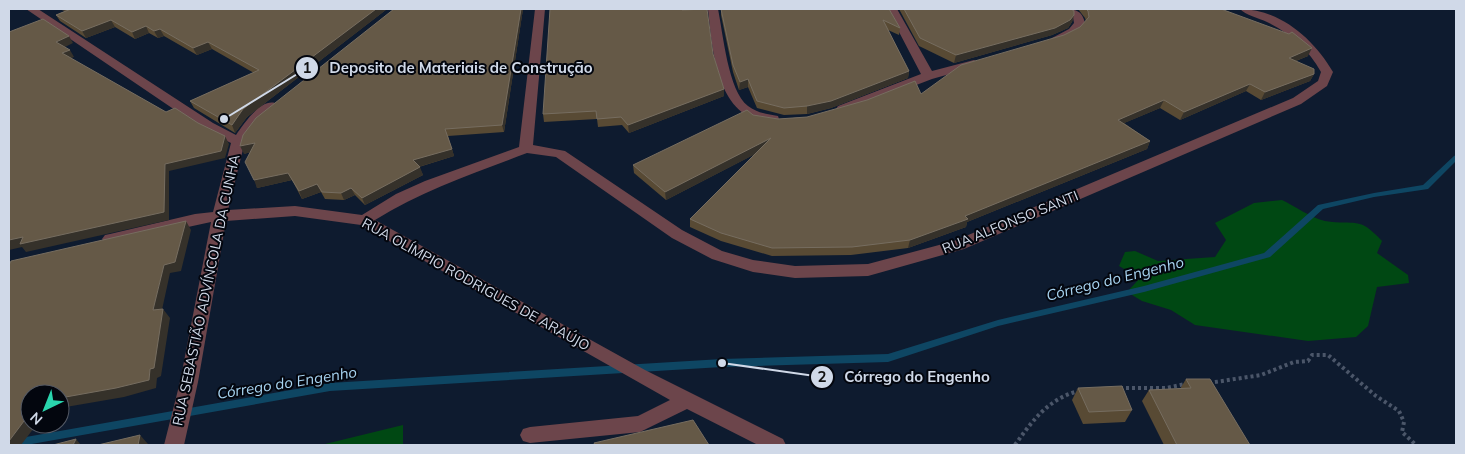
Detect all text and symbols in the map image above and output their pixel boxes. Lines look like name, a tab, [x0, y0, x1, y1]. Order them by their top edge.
callout: Deposito de Materiais de Construção	[294, 53, 602, 83]
text: 1	[302, 58, 312, 77]
text: Deposito de Materiais de Construção	[329, 58, 593, 77]
street label: RUA SEBASTIÃO ADVÍNCOLA DA CUNHA	[168, 152, 244, 427]
street label: RUA ALFONSO SANTI	[939, 186, 1081, 258]
street label: RUA OLÍMPIO RODRIGUES DE ARAÚJO	[359, 214, 593, 354]
water label: Córrego do Engenho	[1044, 252, 1186, 305]
water label: Córrego do Engenho	[216, 362, 359, 403]
callout: Córrego do Engenho	[809, 362, 1000, 392]
text: 2	[817, 367, 827, 386]
text: Córrego do Engenho	[844, 367, 990, 386]
north arrow	[20, 384, 70, 434]
text: N	[26, 408, 46, 429]

